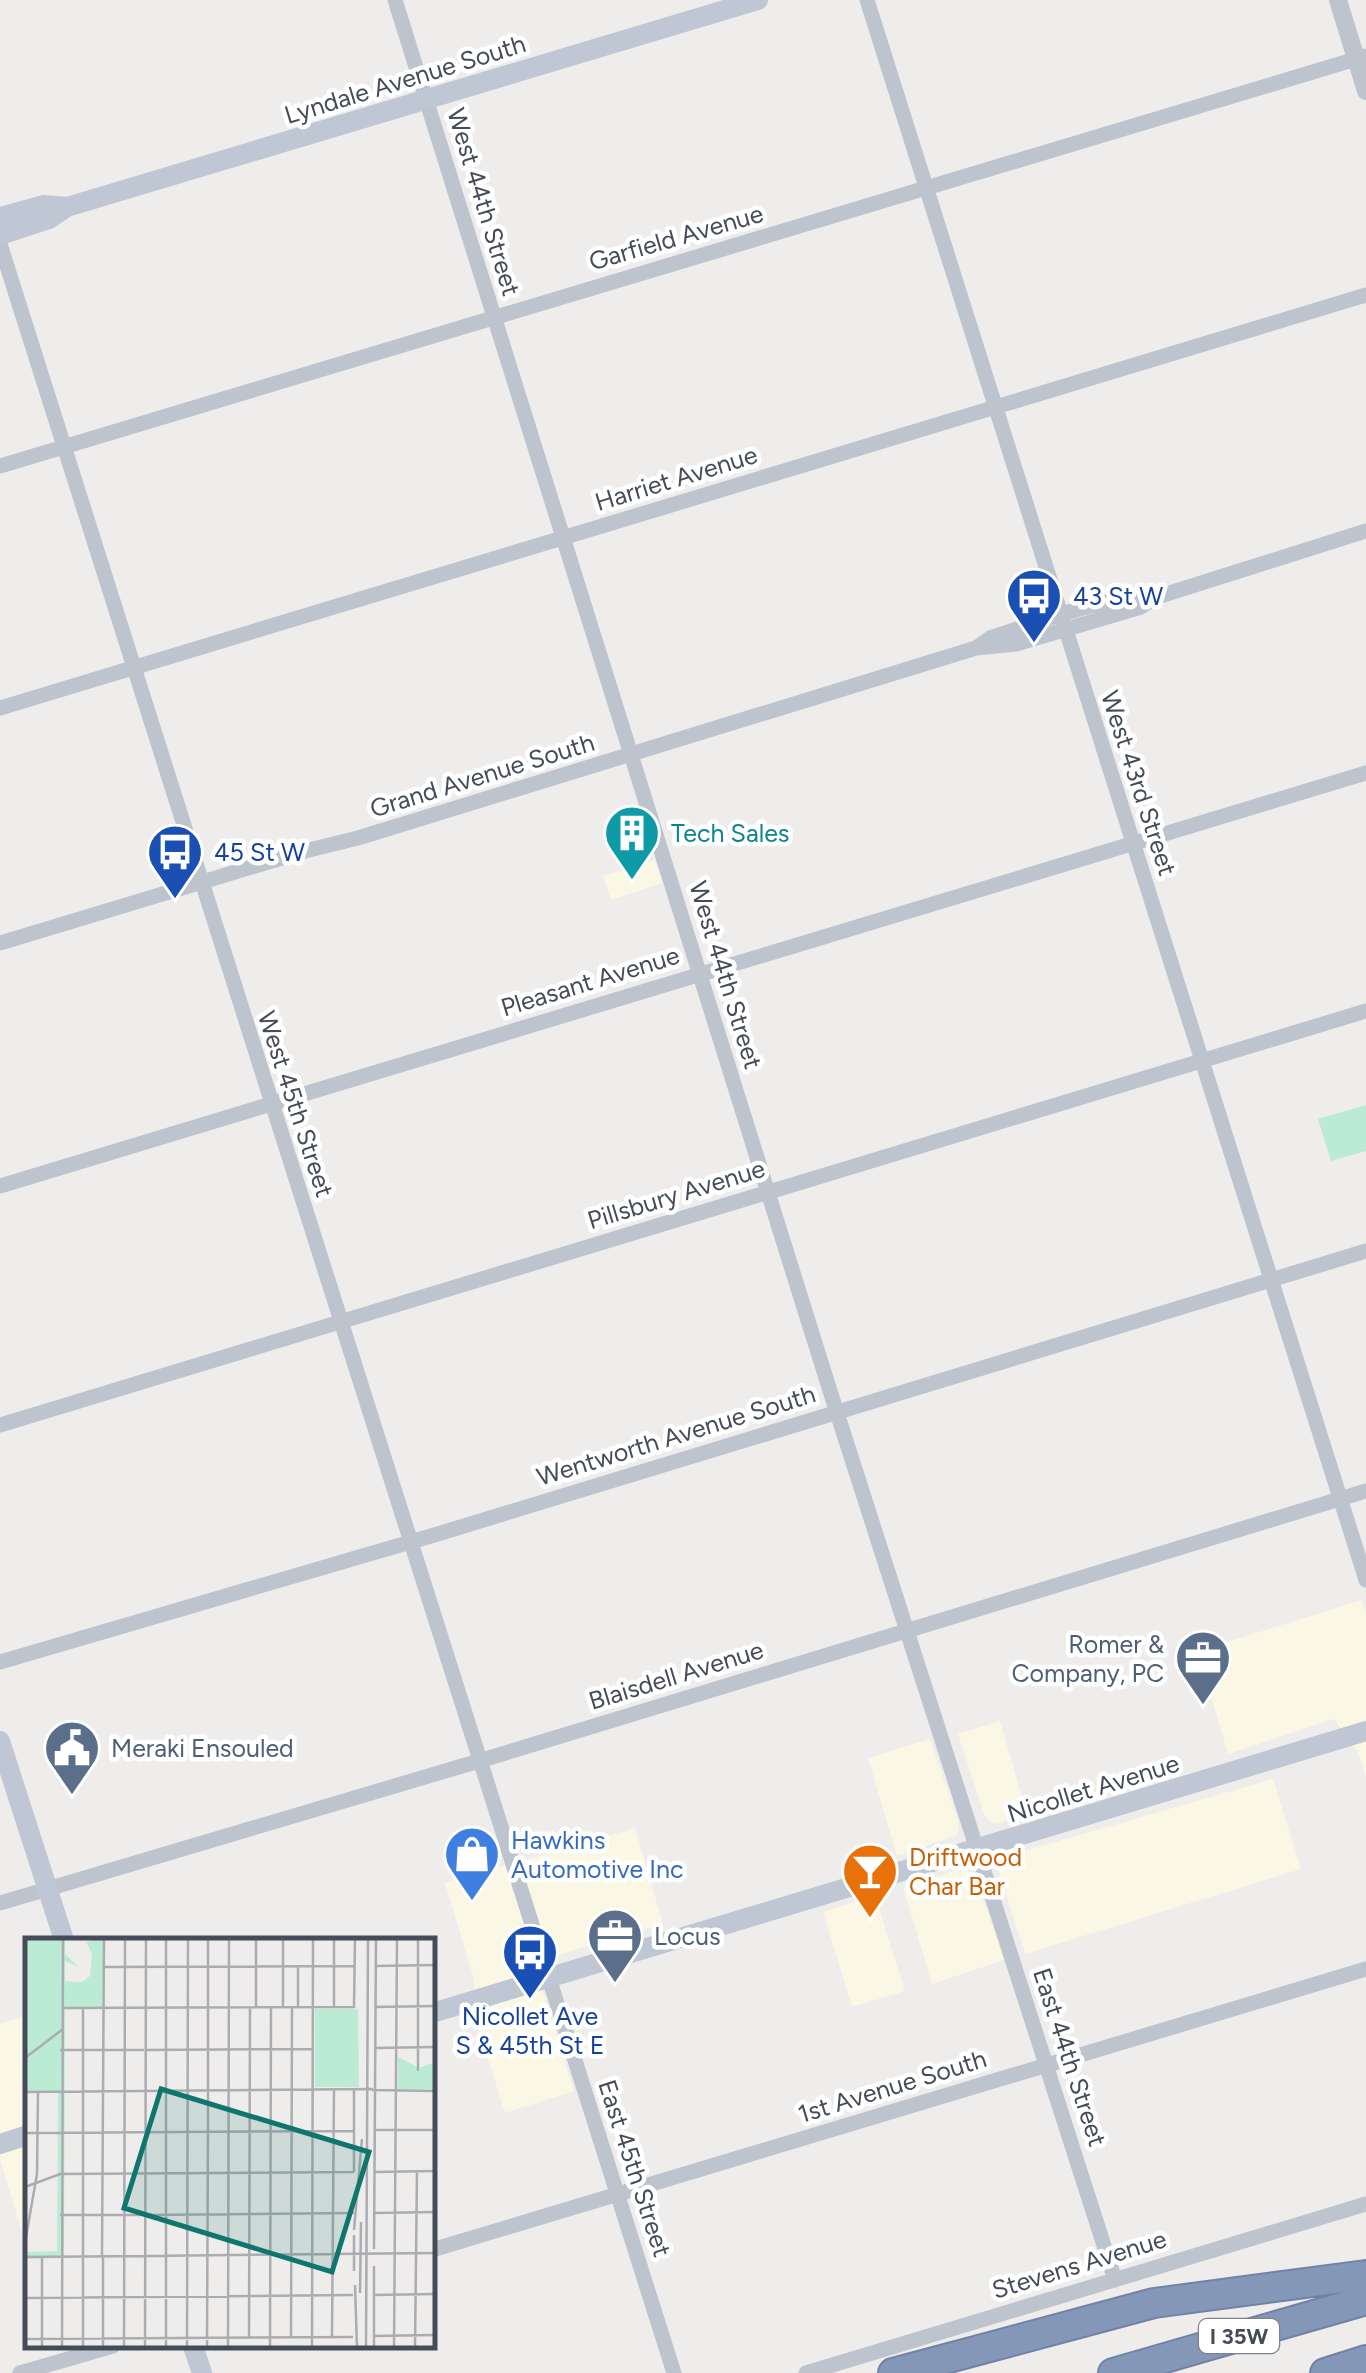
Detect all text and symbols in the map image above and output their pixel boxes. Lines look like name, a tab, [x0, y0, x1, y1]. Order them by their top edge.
street label: Lyndale Avenue South	[281, 28, 529, 130]
street label: West 44th Street	[441, 105, 527, 299]
street label: Garfield Avenue	[585, 198, 767, 276]
street label: Harriet Avenue	[591, 439, 761, 517]
bus stop icon: 43 St W	[1004, 566, 1064, 645]
place label: 43 St W	[1073, 581, 1163, 611]
street label: West 43rd Street	[1095, 687, 1183, 879]
street label: Grand Avenue South	[366, 727, 598, 823]
building icon: Tech Sales	[602, 803, 662, 882]
place label: Tech Sales	[671, 818, 789, 848]
bus stop icon: 45 St W	[145, 822, 205, 901]
place label: 45 St W	[214, 837, 305, 867]
street label: West 44th Street	[683, 878, 769, 1072]
street label: Pleasant Avenue	[497, 940, 683, 1022]
street label: West 45th Street	[252, 1007, 340, 1201]
street label: Pillsbury Avenue	[584, 1153, 768, 1235]
street label: Wentworth Avenue South	[533, 1378, 819, 1492]
office icon: Romer & Company, PC	[1173, 1628, 1233, 1707]
place label: Romer & Company, PC	[1011, 1629, 1164, 1688]
street label: Blaisdell Avenue	[585, 1634, 767, 1716]
public building icon: Meraki Ensouled	[42, 1718, 102, 1797]
place label: Meraki Ensouled	[111, 1733, 294, 1763]
street label: Nicollet Avenue	[1004, 1748, 1182, 1828]
shop icon: Hawkins Automotive Inc	[442, 1824, 502, 1903]
place label: Hawkins Automotive Inc	[511, 1825, 684, 1884]
bar icon: Driftwood Char Bar	[840, 1841, 900, 1920]
place label: Driftwood Char Bar	[909, 1842, 1022, 1901]
office icon: Locus	[585, 1906, 645, 1985]
place label: Locus	[654, 1921, 721, 1951]
bus stop icon: Nicollet Ave S & 45th St E	[500, 1922, 560, 2001]
inset map	[25, 1938, 435, 2348]
street label: East 44th Street	[1027, 1964, 1113, 2150]
place label: Nicollet Ave S & 45th St E	[455, 2001, 605, 2060]
street label: 1st Avenue South	[794, 2043, 990, 2129]
street label: East 45th Street	[592, 2076, 678, 2260]
street label: Stevens Avenue	[988, 2223, 1170, 2305]
road number: I 35W	[1199, 2319, 1279, 2353]

